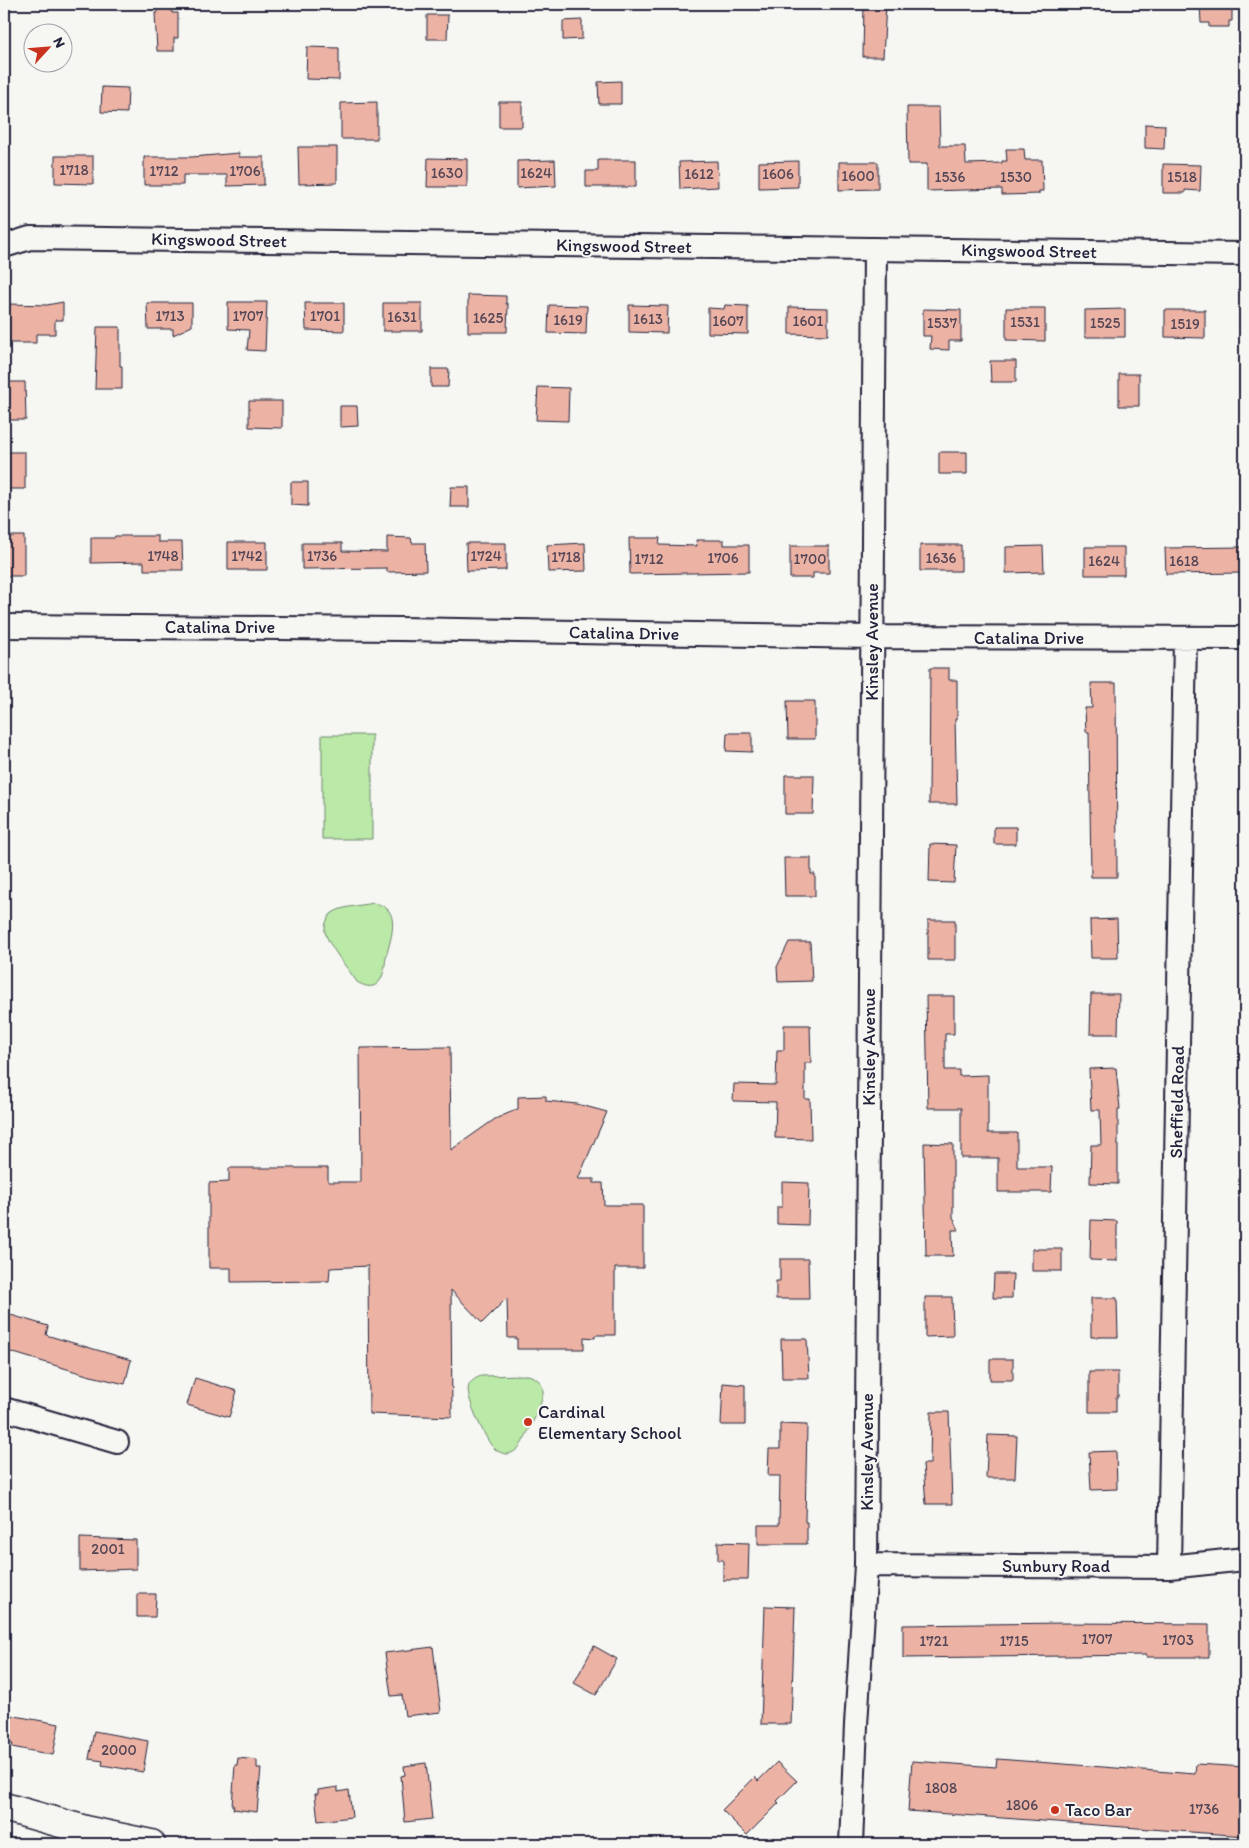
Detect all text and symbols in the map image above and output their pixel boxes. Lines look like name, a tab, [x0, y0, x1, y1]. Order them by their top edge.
north arrow	[22, 22, 72, 72]
text: N	[50, 35, 69, 50]
house number: 1718	[59, 161, 89, 179]
house number: 1712	[149, 162, 179, 180]
house number: 1706	[229, 162, 261, 180]
house number: 1630	[431, 164, 463, 182]
house number: 1624	[520, 164, 552, 182]
house number: 1612	[684, 165, 714, 183]
house number: 1606	[762, 165, 794, 183]
house number: 1600	[841, 167, 875, 185]
house number: 1536	[935, 168, 966, 186]
house number: 1530	[1000, 168, 1032, 186]
house number: 1518	[1167, 168, 1197, 186]
street label: Kingswood Street	[151, 228, 287, 252]
street label: Kingswood Street	[556, 234, 692, 258]
street label: Kingswood Street	[961, 239, 1097, 263]
house number: 1713	[155, 307, 185, 325]
house number: 1707	[232, 307, 264, 325]
house number: 1701	[310, 307, 340, 325]
house number: 1631	[387, 308, 417, 326]
house number: 1625	[473, 309, 503, 327]
house number: 1613	[633, 310, 663, 328]
house number: 1619	[553, 311, 583, 329]
house number: 1607	[712, 312, 744, 330]
house number: 1601	[792, 312, 824, 330]
house number: 1531	[1010, 313, 1040, 331]
house number: 1537	[927, 314, 958, 332]
house number: 1525	[1090, 314, 1120, 332]
house number: 1519	[1170, 315, 1200, 333]
house number: 1748	[147, 547, 179, 565]
house number: 1742	[231, 547, 263, 565]
house number: 1736	[307, 547, 337, 565]
house number: 1724	[470, 547, 502, 565]
house number: 1718	[551, 548, 581, 566]
house number: 1706	[707, 549, 739, 567]
house number: 1636	[925, 549, 957, 567]
house number: 1712	[634, 550, 664, 568]
house number: 1700	[794, 550, 826, 568]
house number: 1624	[1088, 552, 1120, 570]
house number: 1618	[1169, 552, 1199, 570]
street label: Kinsley Avenue	[861, 583, 883, 701]
street label: Catalina Drive	[165, 616, 275, 638]
street label: Catalina Drive	[569, 621, 679, 645]
street label: Catalina Drive	[974, 627, 1084, 649]
street label: Kinsley Avenue	[858, 988, 880, 1106]
street label: Sheffield Road	[1165, 1045, 1189, 1159]
street label: Kinsley Avenue	[856, 1393, 878, 1511]
place label: Cardinal Elementary School	[538, 1401, 682, 1444]
marker: Cardinal Elementary School	[522, 1416, 534, 1428]
house number: 2001	[91, 1540, 125, 1558]
street label: Sunbury Road	[1002, 1555, 1110, 1577]
house number: 1707	[1081, 1630, 1113, 1648]
house number: 1703	[1162, 1631, 1194, 1649]
house number: 1721	[919, 1632, 949, 1650]
house number: 1715	[999, 1632, 1029, 1650]
house number: 2000	[101, 1741, 137, 1759]
house number: 1808	[925, 1779, 957, 1797]
house number: 1806	[1006, 1796, 1038, 1814]
place label: Taco Bar	[1065, 1799, 1132, 1821]
house number: 1736	[1189, 1800, 1219, 1818]
marker: Taco Bar	[1049, 1804, 1061, 1816]

